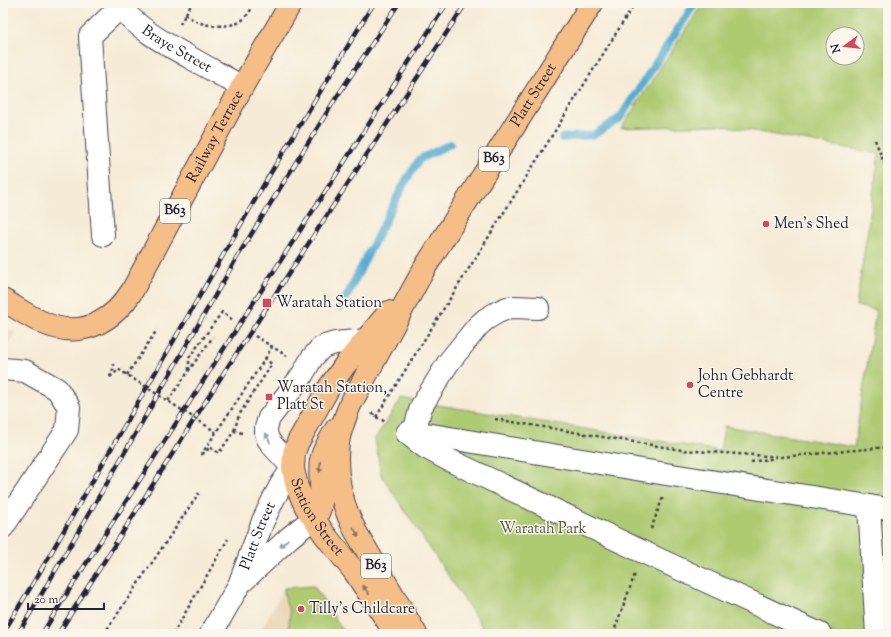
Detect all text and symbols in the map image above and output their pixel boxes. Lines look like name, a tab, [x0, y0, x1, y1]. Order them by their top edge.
street label: Braye Street	[137, 20, 215, 78]
north arrow	[825, 26, 865, 66]
text: N	[827, 42, 845, 56]
street label: Platt Street	[506, 59, 562, 131]
street label: Railway Terrace	[182, 86, 249, 187]
road number: B63	[479, 147, 509, 171]
road number: B63	[160, 199, 190, 223]
place label: Men’s Shed	[774, 214, 849, 235]
marker: Men’s Shed	[761, 219, 771, 229]
place label: Waratah Station	[276, 293, 382, 314]
marker: Waratah Station	[261, 297, 273, 309]
place label: John Gebhardt Centre	[697, 366, 793, 404]
place label: Waratah Station, Platt St	[277, 378, 387, 416]
marker: John Gebhardt Centre	[685, 380, 695, 390]
marker: Waratah Station, Platt St	[264, 392, 274, 402]
one-way arrow	[265, 432, 271, 444]
one-way arrow	[317, 461, 324, 473]
street label: Station Street	[285, 476, 349, 561]
street label: Platt Street	[235, 498, 281, 573]
park label: Waratah Park	[499, 519, 587, 540]
one-way arrow	[353, 526, 359, 538]
one-way arrow	[279, 538, 289, 548]
road number: B63	[361, 554, 391, 578]
scale bar	[28, 585, 104, 611]
one-way arrow	[362, 585, 370, 595]
text: 20 m	[34, 591, 59, 609]
place label: Tilly’s Childcare	[309, 599, 415, 620]
marker: Tilly’s Childcare	[296, 604, 306, 614]

